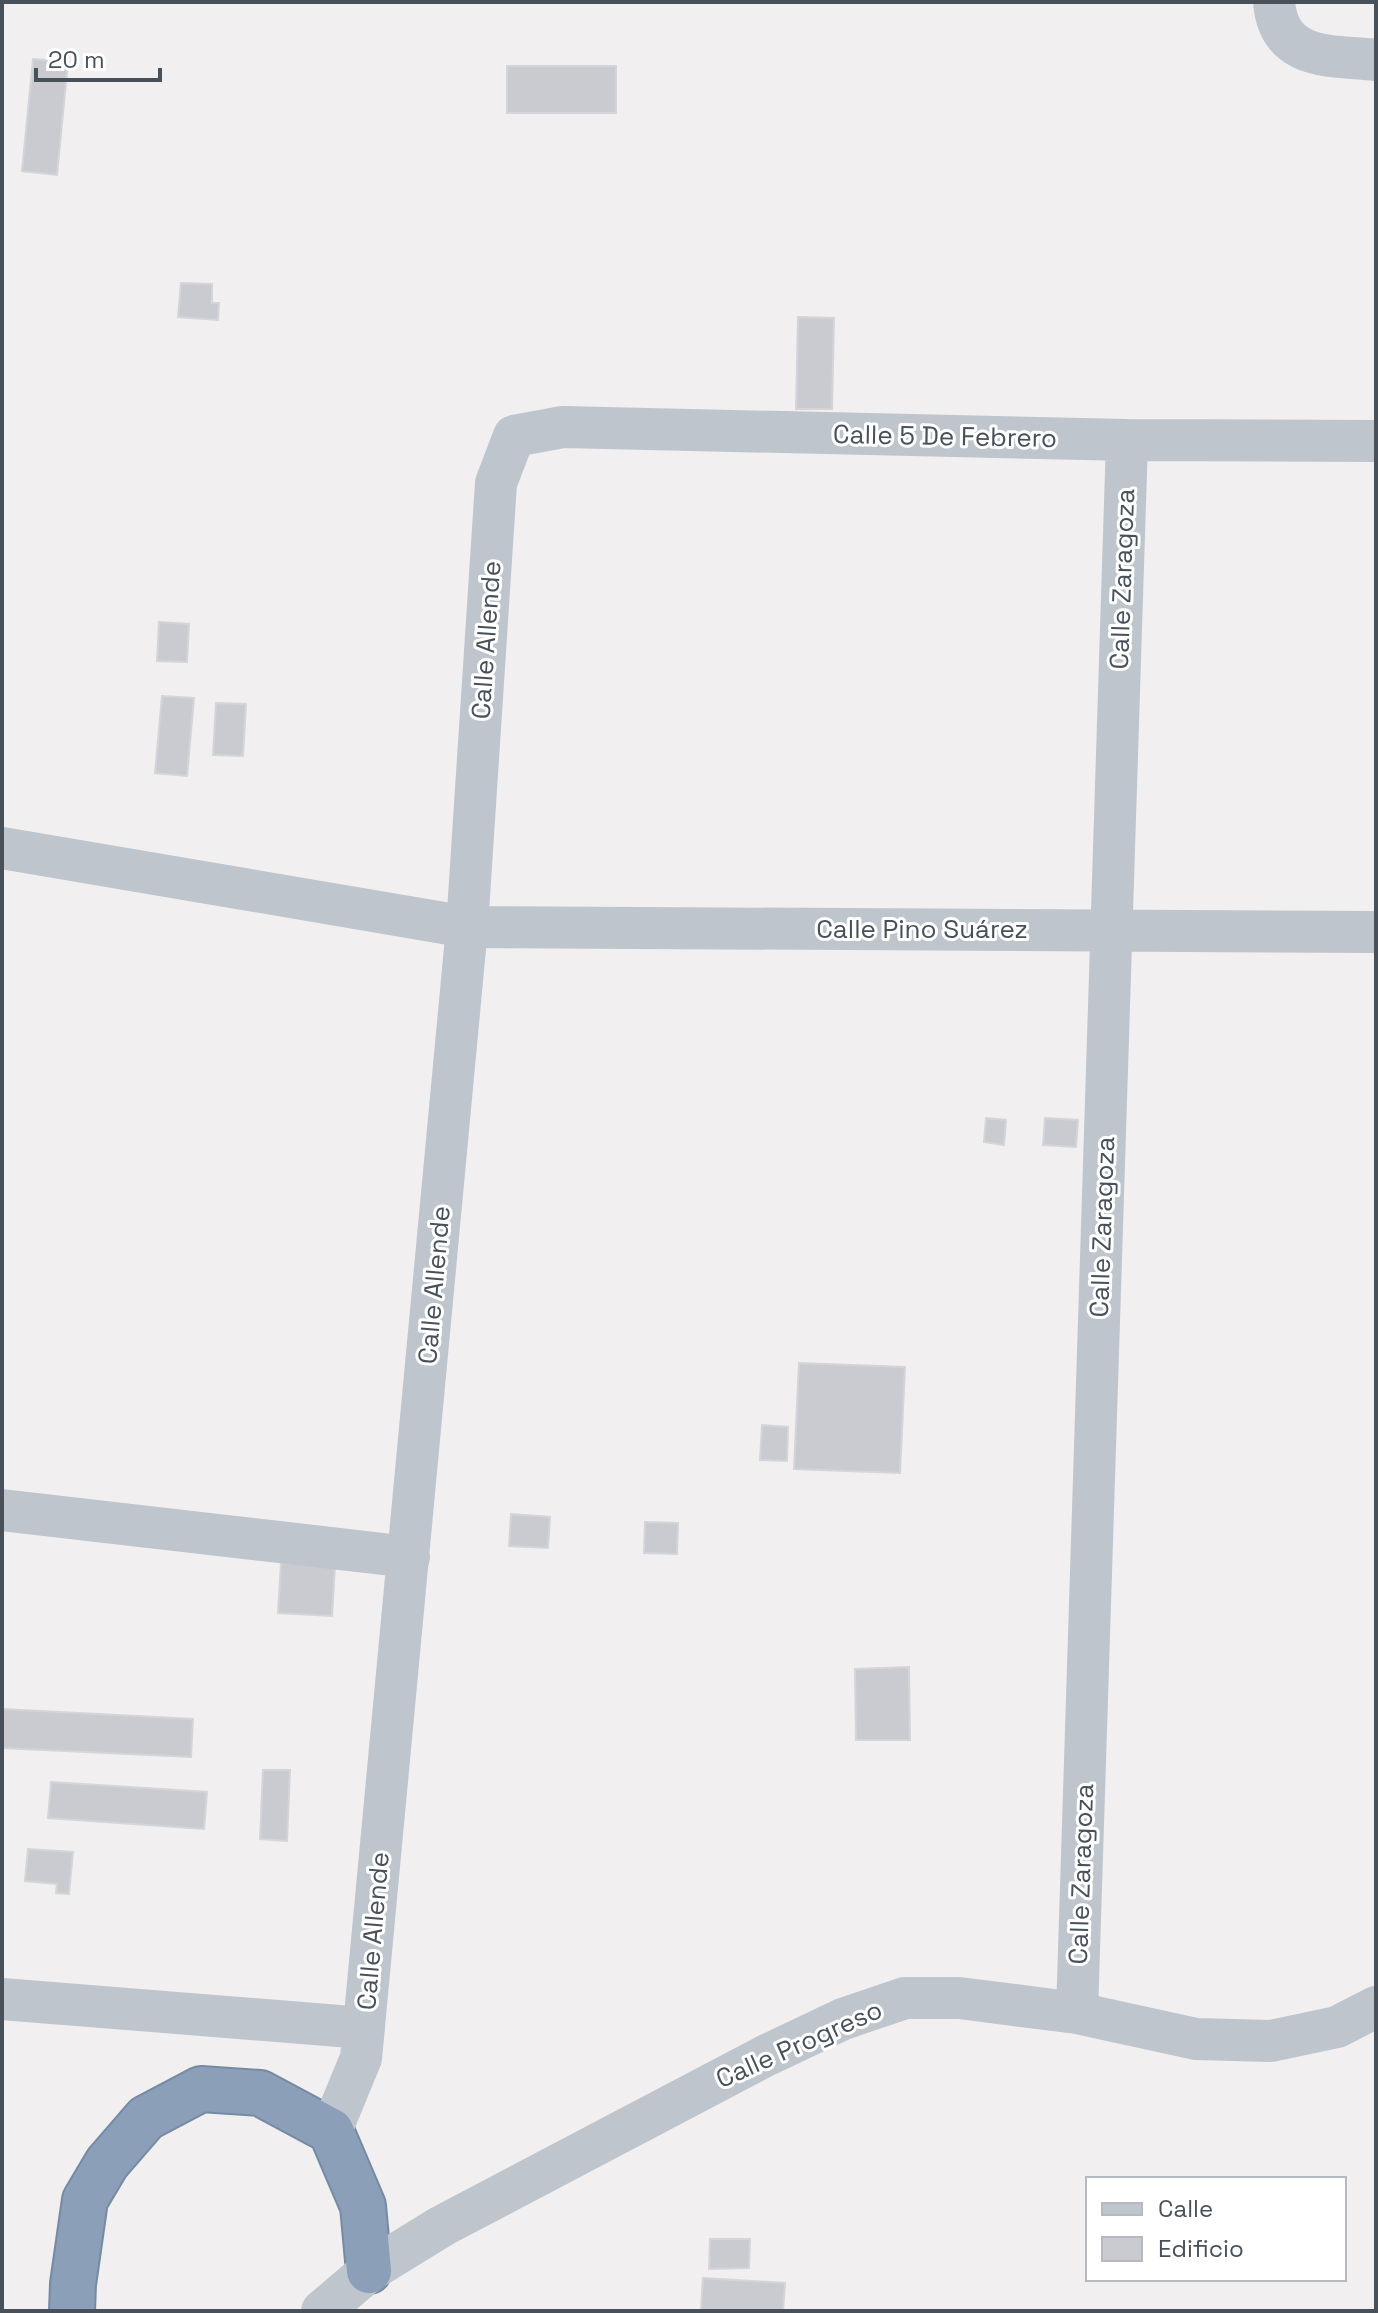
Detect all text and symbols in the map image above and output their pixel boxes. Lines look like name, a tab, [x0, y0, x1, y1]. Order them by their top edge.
scale bar	[36, 32, 160, 82]
text: 20 m	[48, 44, 105, 75]
street label: Calle 5 De Febrero	[833, 417, 1057, 455]
street label: Calle Zaragoza	[1102, 488, 1142, 670]
street label: Calle Allende	[464, 560, 508, 720]
street label: Calle Pino Suárez	[816, 912, 1028, 946]
street label: Calle Zaragoza	[1082, 1136, 1122, 1318]
street label: Calle Allende	[410, 1204, 458, 1366]
street label: Calle Zaragoza	[1061, 1783, 1101, 1965]
street label: Calle Allende	[349, 1850, 397, 2012]
street label: Calle Progreso	[710, 1992, 888, 2096]
legend	[1086, 2177, 1346, 2281]
text: Calle	[1158, 2193, 1213, 2224]
text: Edificio	[1158, 2233, 1244, 2264]

